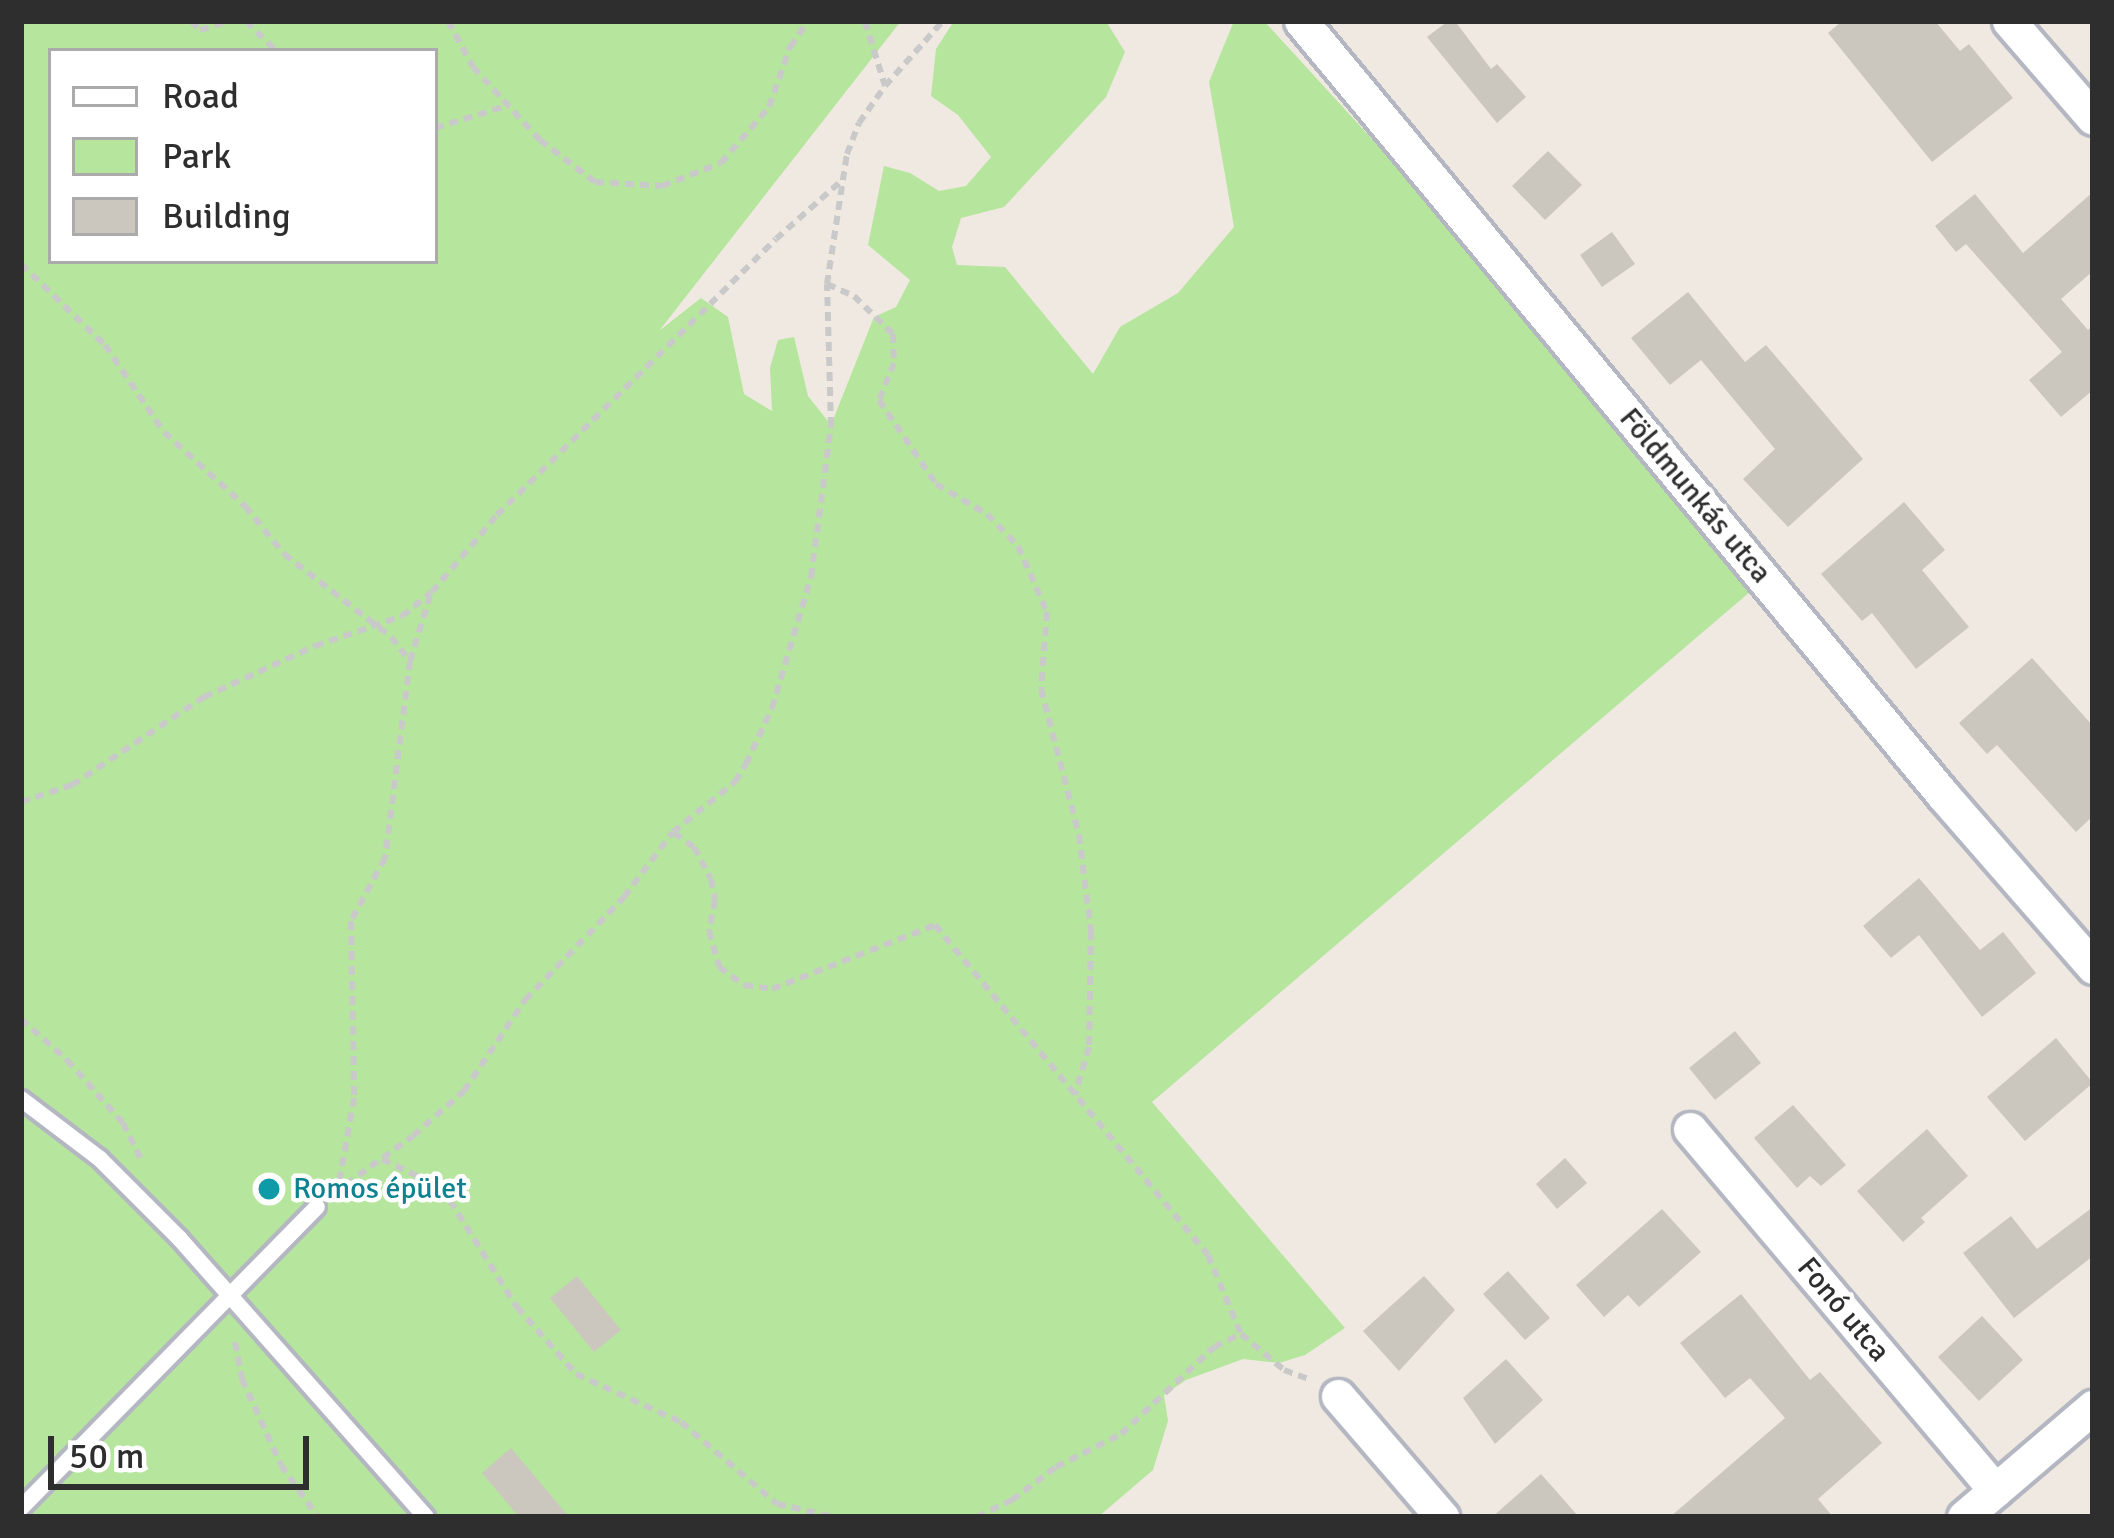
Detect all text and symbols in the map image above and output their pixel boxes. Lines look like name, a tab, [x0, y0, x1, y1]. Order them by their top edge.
legend	[48, 48, 438, 264]
text: Road	[162, 74, 239, 119]
text: Park	[162, 134, 231, 179]
text: Building	[162, 194, 291, 239]
street label: Földmunkás utca	[1611, 401, 1779, 591]
place label: Romos épület	[293, 1171, 467, 1207]
marker: Romos épület	[256, 1176, 282, 1202]
street label: Fonó utca	[1789, 1251, 1897, 1369]
scale bar	[54, 1412, 315, 1486]
text: 50 m	[69, 1434, 145, 1479]

